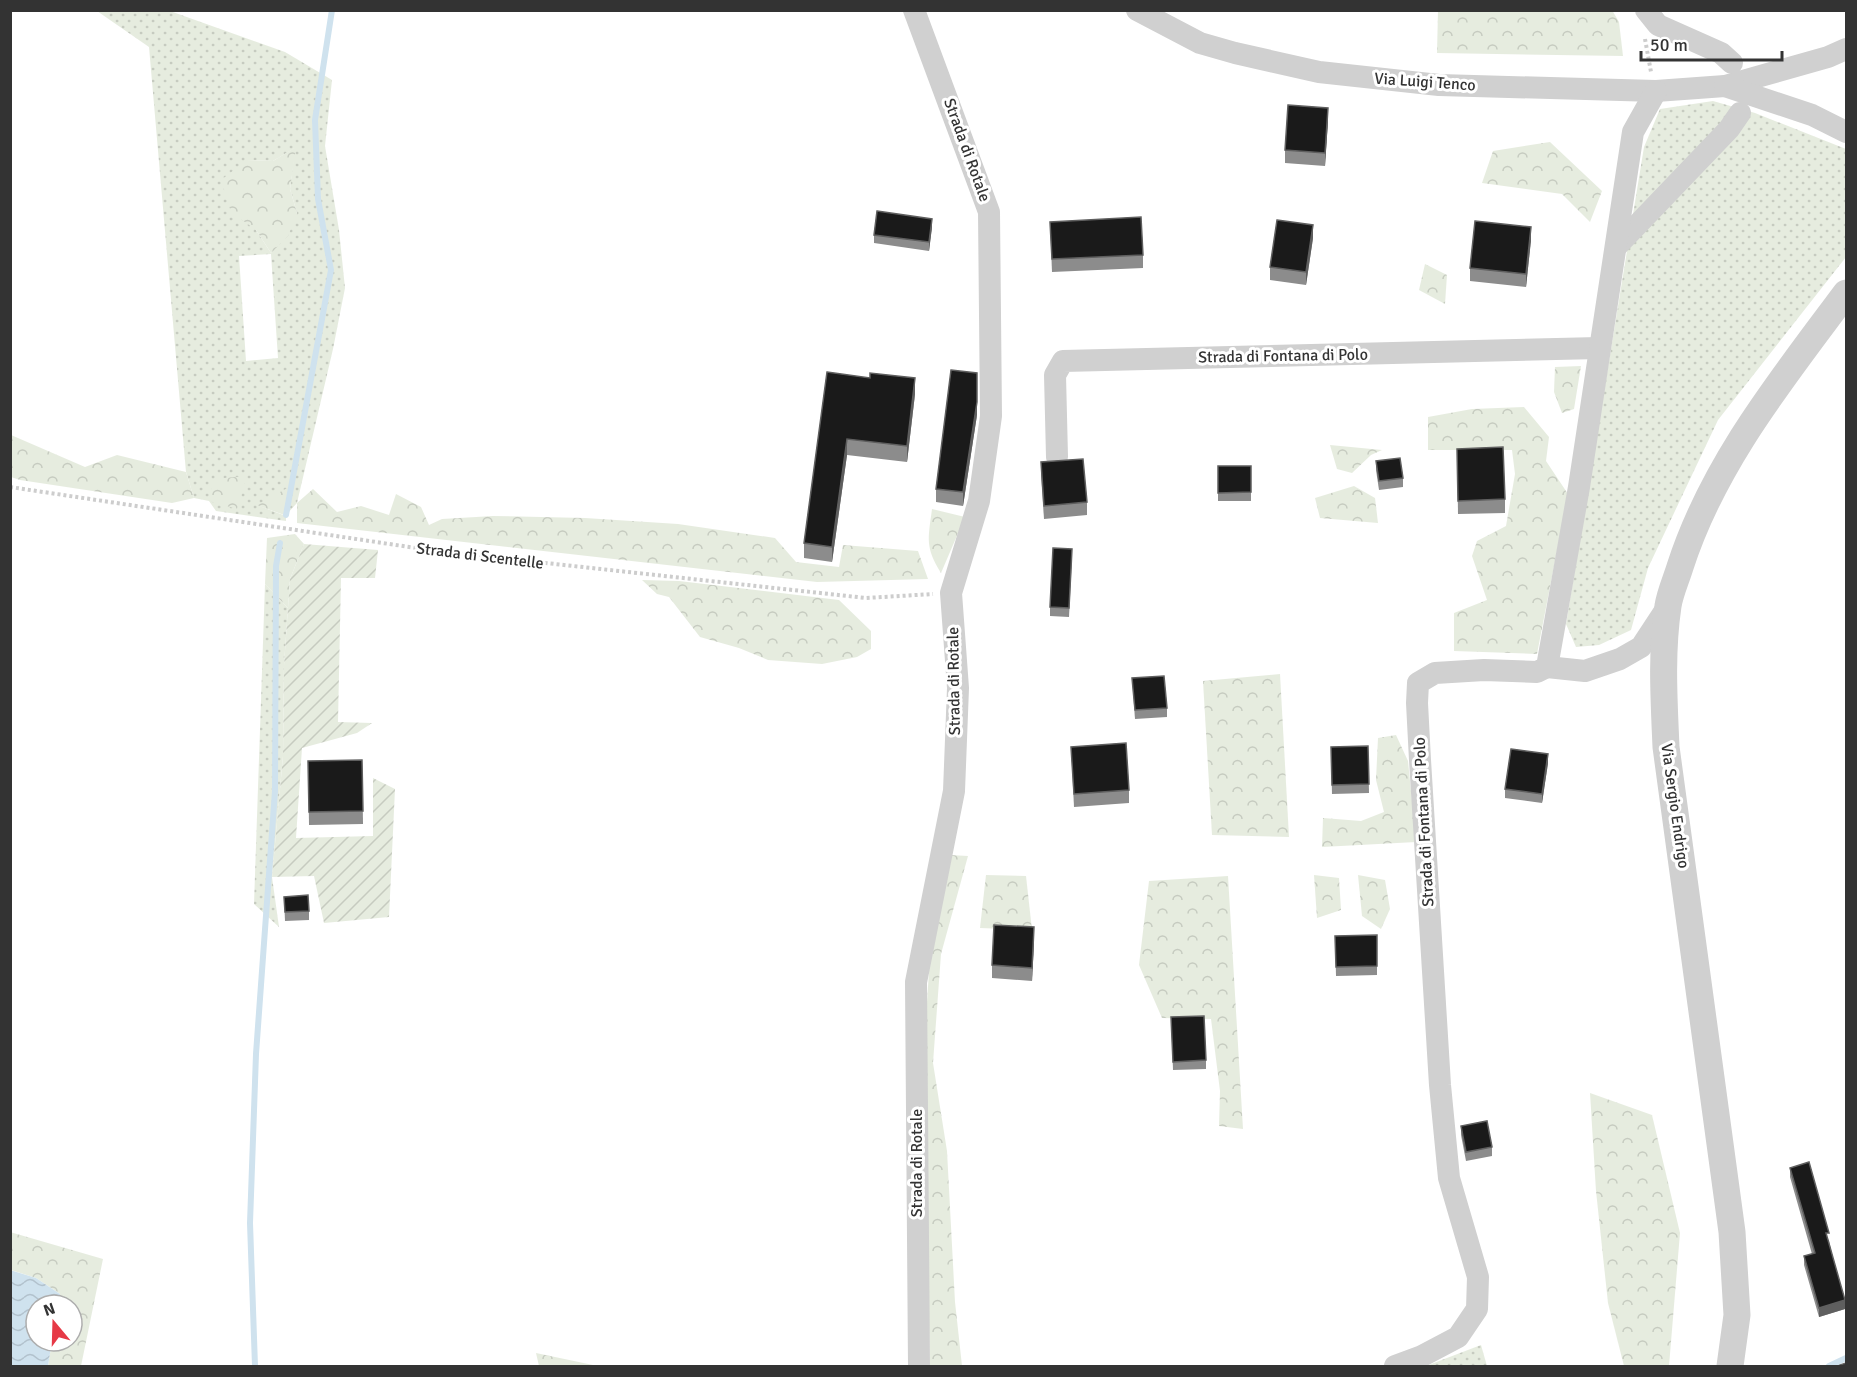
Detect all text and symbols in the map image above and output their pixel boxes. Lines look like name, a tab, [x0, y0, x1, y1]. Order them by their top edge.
scale bar	[1641, 24, 1782, 62]
text: 50 m	[1650, 34, 1688, 56]
street label: Via Luigi Tenco	[1374, 68, 1476, 96]
street label: Strada di Rotale	[939, 96, 995, 204]
street label: Strada di Fontana di Polo	[1198, 345, 1368, 367]
street label: Strada di Scentelle	[415, 538, 545, 574]
street label: Strada di Rotale	[943, 627, 965, 735]
street label: Strada di Fontana di Polo	[1410, 737, 1438, 907]
street label: Via Sergio Endrigo	[1656, 742, 1694, 870]
street label: Strada di Rotale	[907, 1109, 927, 1217]
north arrow	[24, 1293, 84, 1353]
text: N	[41, 1298, 58, 1321]

